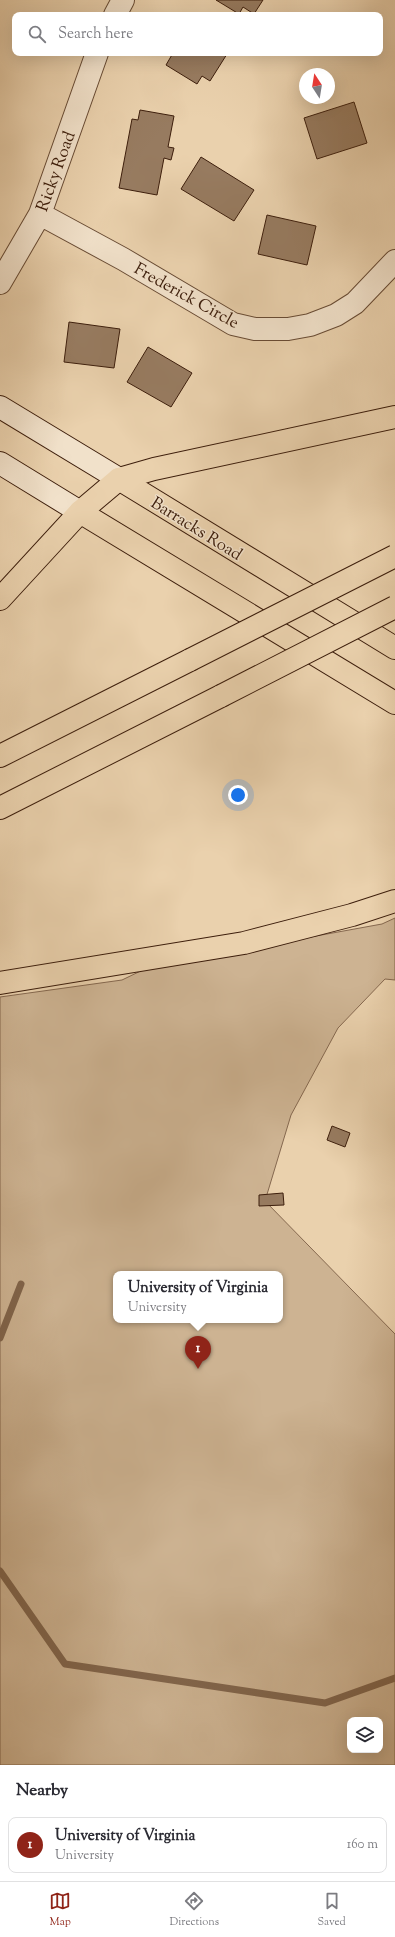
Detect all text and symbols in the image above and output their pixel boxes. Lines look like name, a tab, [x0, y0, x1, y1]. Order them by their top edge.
search box	[12, 12, 383, 56]
icon: search	[26, 23, 48, 45]
text: Search here	[58, 24, 133, 45]
north arrow	[299, 68, 335, 104]
street label: Ricky Road	[31, 128, 83, 215]
street label: Frederick Circle	[129, 258, 243, 336]
street label: Barracks Road	[145, 492, 247, 568]
your location	[228, 785, 248, 805]
popup	[113, 1271, 283, 1323]
text: University of Virginia	[128, 1278, 268, 1299]
text: University	[128, 1299, 187, 1317]
pin: 1	[185, 1336, 211, 1369]
map controls	[347, 1717, 383, 1753]
button: layers	[347, 1717, 383, 1753]
text: Nearby	[16, 1779, 68, 1803]
text: University of Virginia	[55, 1826, 195, 1847]
text: 1	[28, 1836, 32, 1854]
text: 160 m	[347, 1836, 378, 1854]
text: University	[55, 1847, 114, 1865]
tab: Map	[49, 1890, 71, 1930]
tab: Directions	[170, 1890, 219, 1930]
tab: Saved	[318, 1890, 346, 1930]

